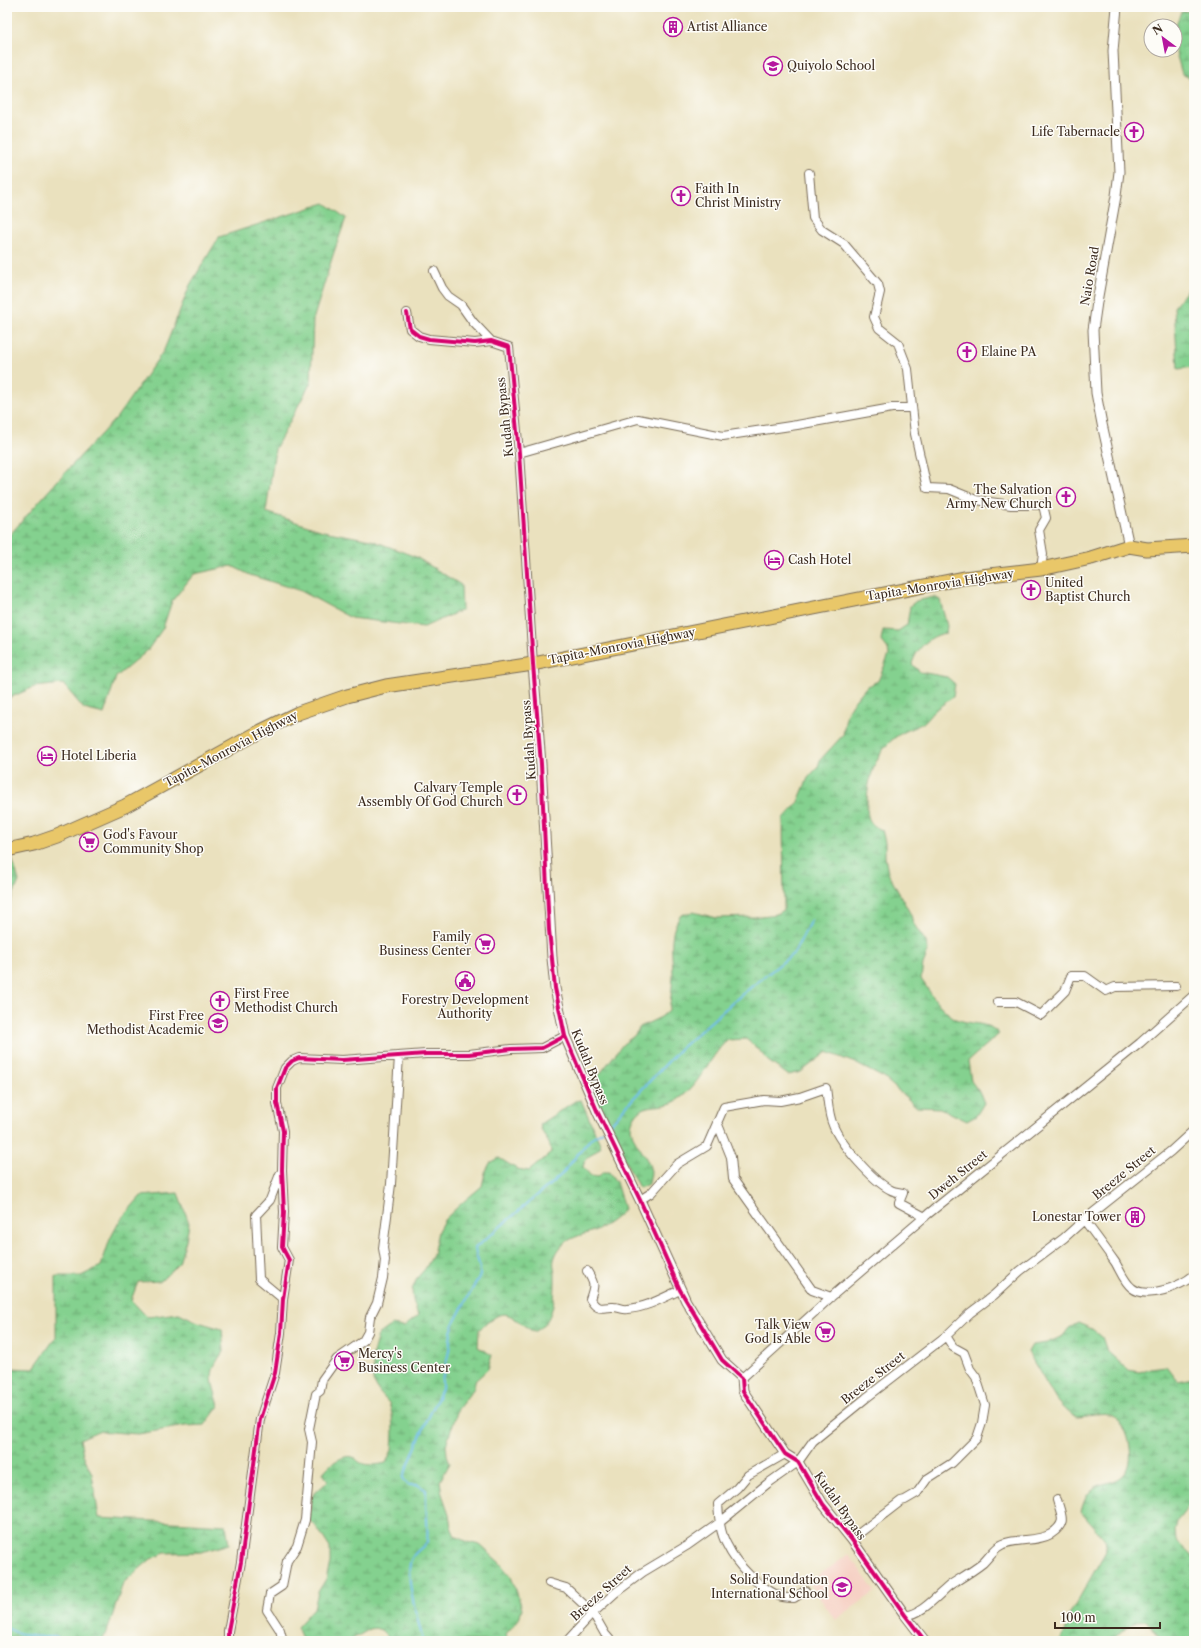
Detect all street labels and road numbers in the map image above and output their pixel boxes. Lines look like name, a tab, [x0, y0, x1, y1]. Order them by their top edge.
street label: Naio Road	[1077, 244, 1102, 307]
street label: Kudah Bypass	[493, 376, 516, 458]
street label: Tapita-Monrovia Highway	[865, 565, 1015, 604]
street label: Tapita-Monrovia Highway	[547, 624, 697, 667]
street label: Kudah Bypass	[518, 700, 539, 781]
street label: Tapita-Monrovia Highway	[161, 707, 300, 790]
street label: Kudah Bypass	[568, 1027, 612, 1107]
street label: Breeze Street	[1089, 1142, 1159, 1203]
street label: Dweh Street	[925, 1146, 990, 1203]
street label: Breeze Street	[838, 1348, 908, 1407]
street label: Kudah Bypass	[811, 1469, 870, 1543]
street label: Breeze Street	[567, 1561, 635, 1624]

